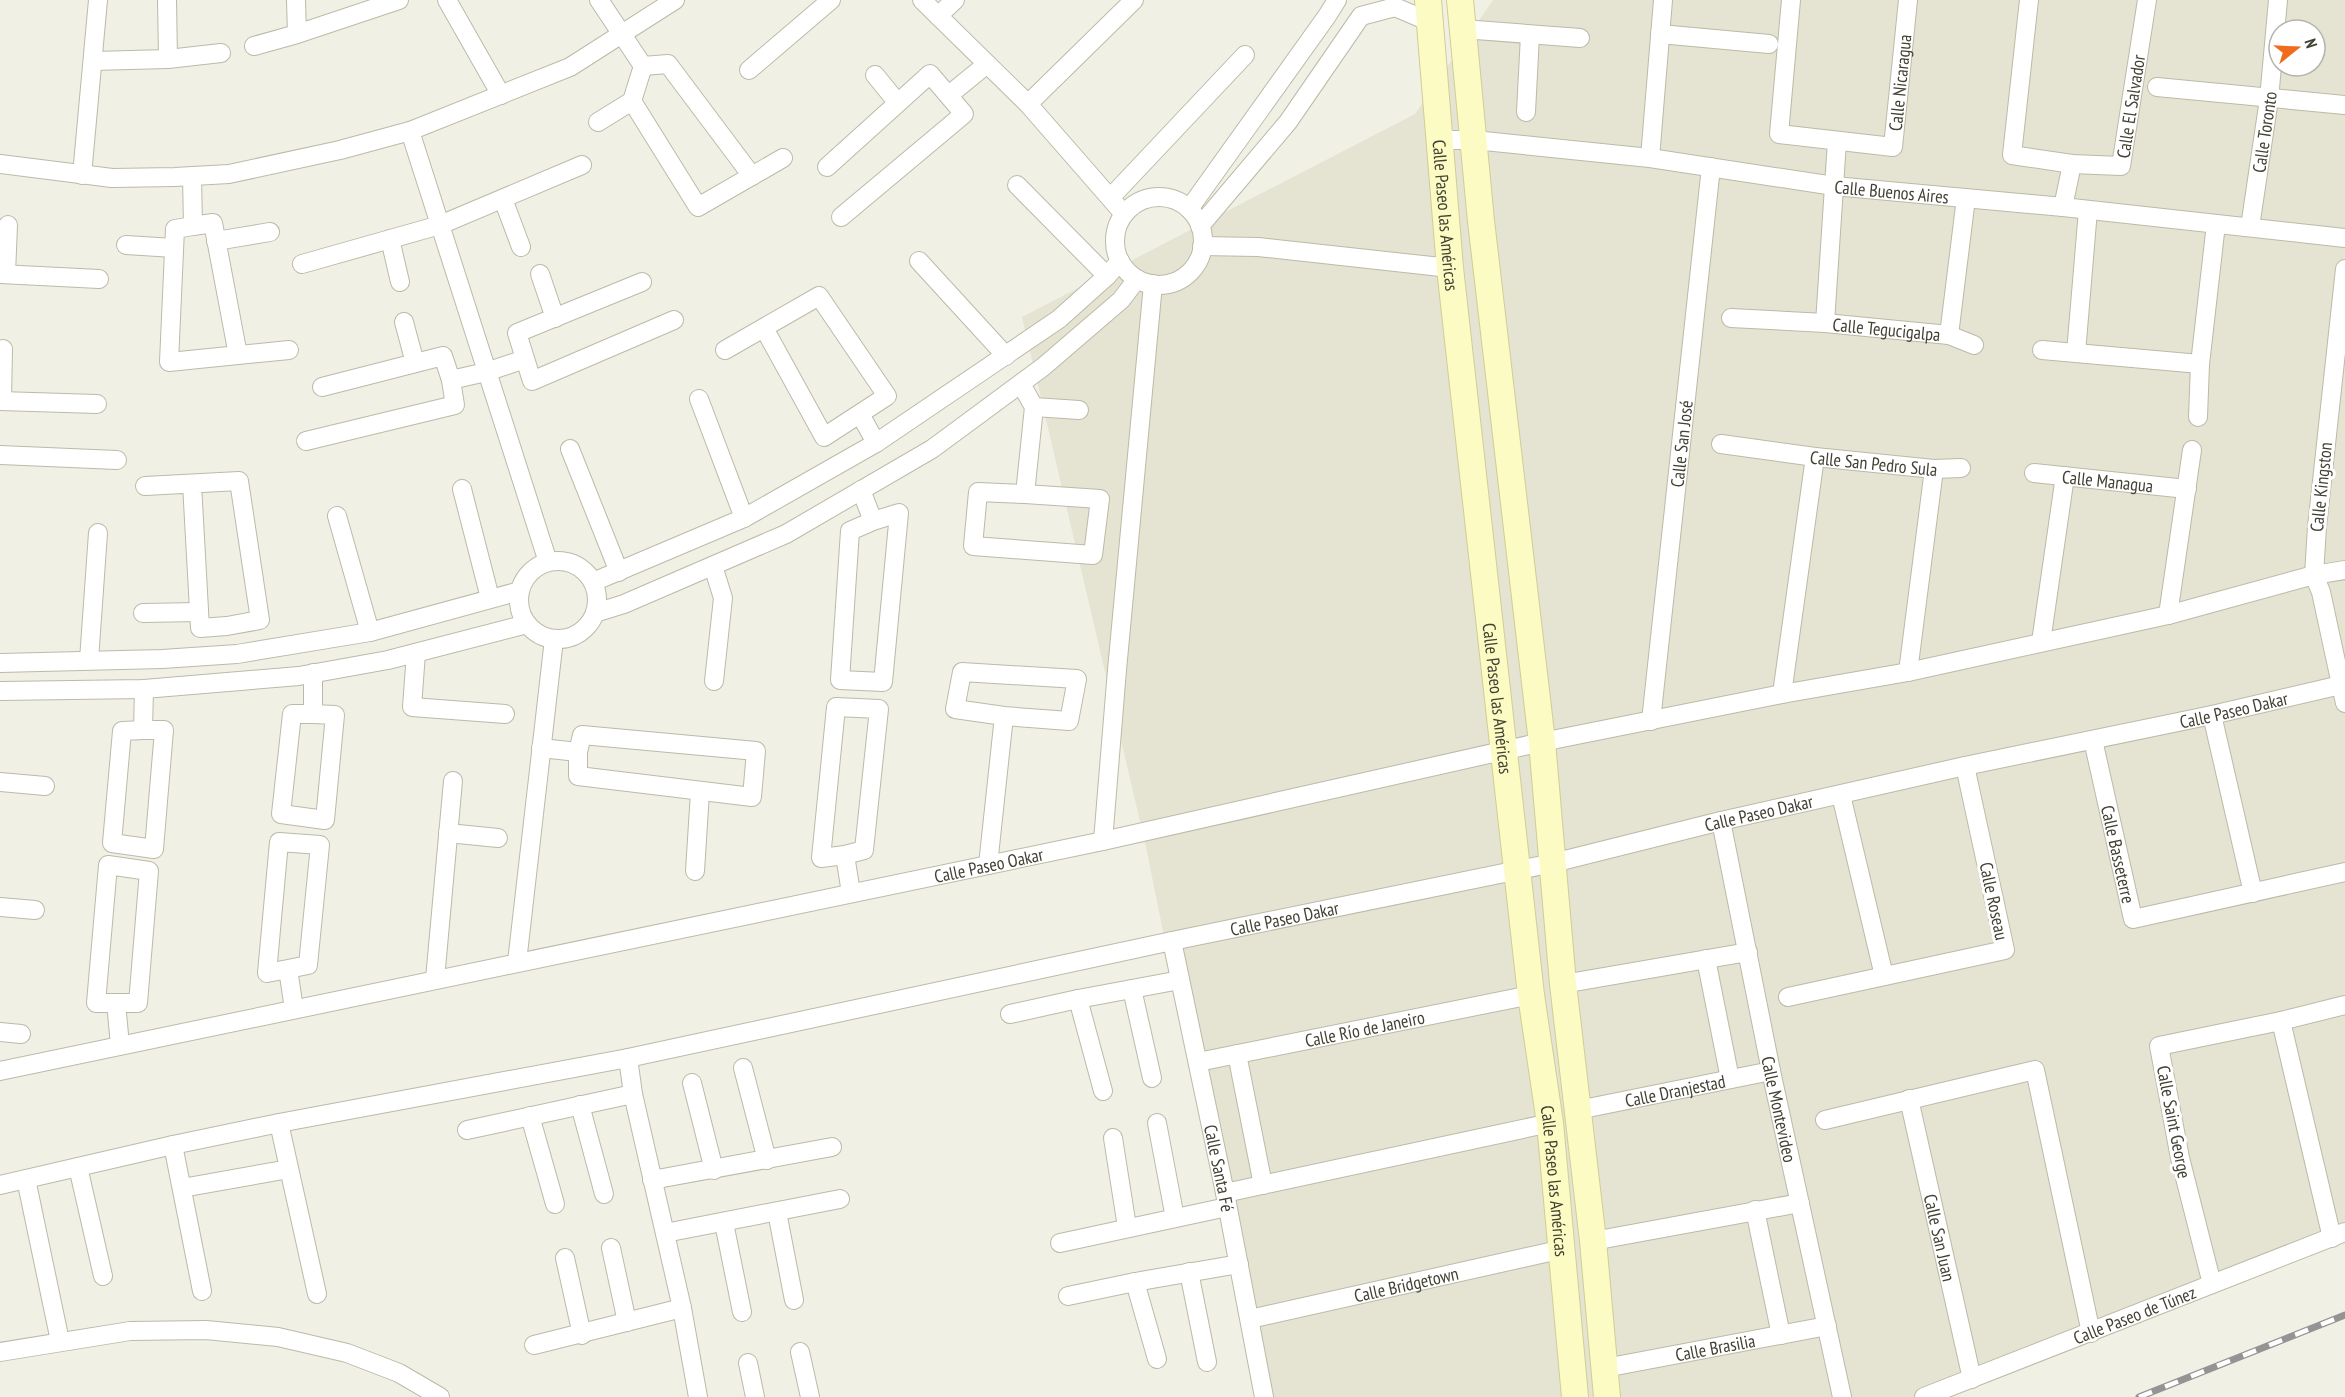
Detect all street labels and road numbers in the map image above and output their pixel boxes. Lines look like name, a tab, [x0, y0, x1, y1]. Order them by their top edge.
street label: Calle Nicaragua	[1883, 33, 1916, 132]
street label: Calle El Salvador	[2111, 53, 2150, 160]
street label: Calle Toronto	[2247, 90, 2281, 174]
street label: Calle Paseo las Américas	[1428, 139, 1464, 292]
street label: Calle Buenos Aires	[1834, 175, 1950, 208]
street label: Calle Tegucigalpa	[1832, 312, 1941, 346]
street label: Calle San José	[1665, 399, 1697, 488]
street label: Calle Kingston	[2305, 441, 2337, 533]
street label: Calle San Pedro Sula	[1809, 445, 1939, 481]
street label: Calle Managua	[2061, 465, 2154, 497]
street label: Calle Paseo las Américas	[1478, 622, 1518, 775]
street label: Calle Paseo Dakar	[2177, 686, 2290, 733]
street label: Calle Paseo Dakar	[1702, 789, 1815, 836]
street label: Calle Basseterre	[2096, 803, 2141, 905]
street label: Calle Paseo Oakar	[932, 842, 1045, 887]
street label: Calle Roseau	[1975, 860, 2013, 942]
street label: Calle Paseo Dakar	[1228, 896, 1341, 940]
street label: Calle Río de Janeiro	[1303, 1005, 1427, 1052]
street label: Calle Montevideo	[1757, 1054, 1802, 1164]
street label: Calle Saint George	[2152, 1064, 2196, 1180]
street label: Calle Dranjestad	[1623, 1069, 1727, 1112]
street label: Calle Paseo las Américas	[1536, 1104, 1574, 1258]
street label: Calle Santa Fé	[1199, 1122, 1240, 1214]
street label: Calle San Juan	[1919, 1192, 1961, 1283]
street label: Calle Bridgetown	[1352, 1261, 1460, 1307]
street label: Calle Paseo de Túnez	[2070, 1280, 2199, 1349]
street label: Calle Brasilia	[1673, 1328, 1757, 1366]

